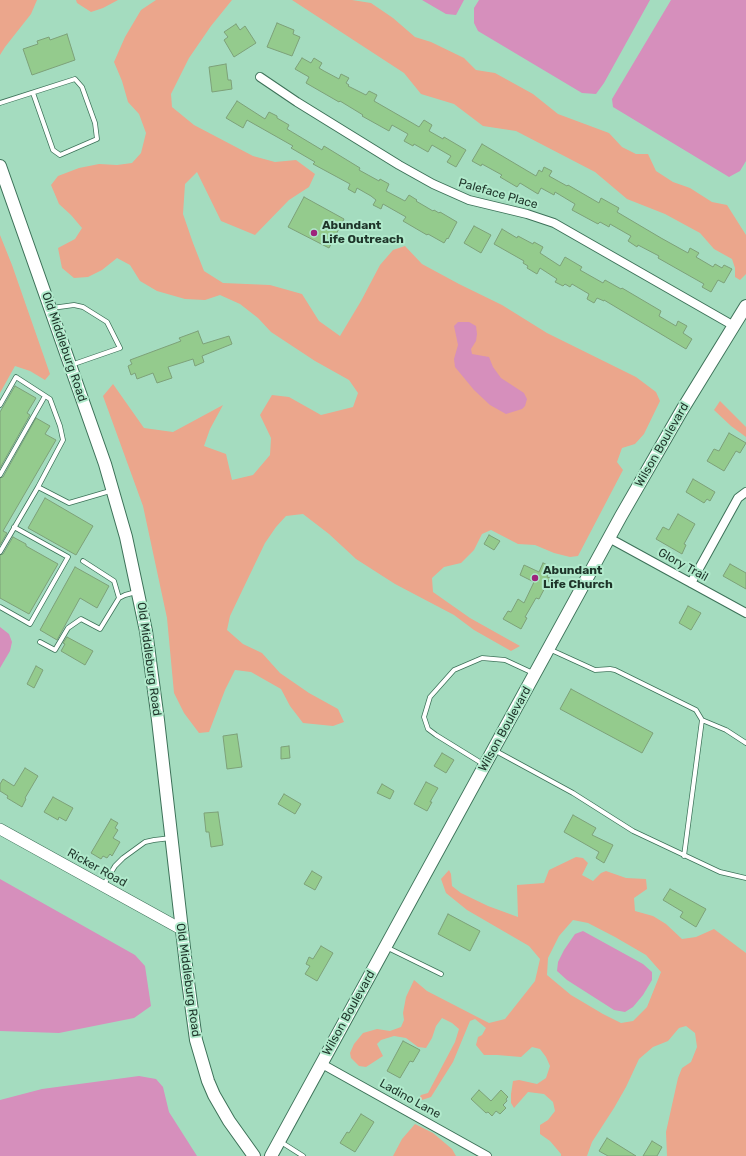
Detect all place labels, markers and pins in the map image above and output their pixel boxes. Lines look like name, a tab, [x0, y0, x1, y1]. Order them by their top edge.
place label: Abundant Life Outreach	[322, 219, 404, 247]
marker: Abundant Life Outreach	[309, 228, 319, 238]
place label: Abundant Life Church	[543, 564, 613, 592]
marker: Abundant Life Church	[530, 573, 540, 583]

